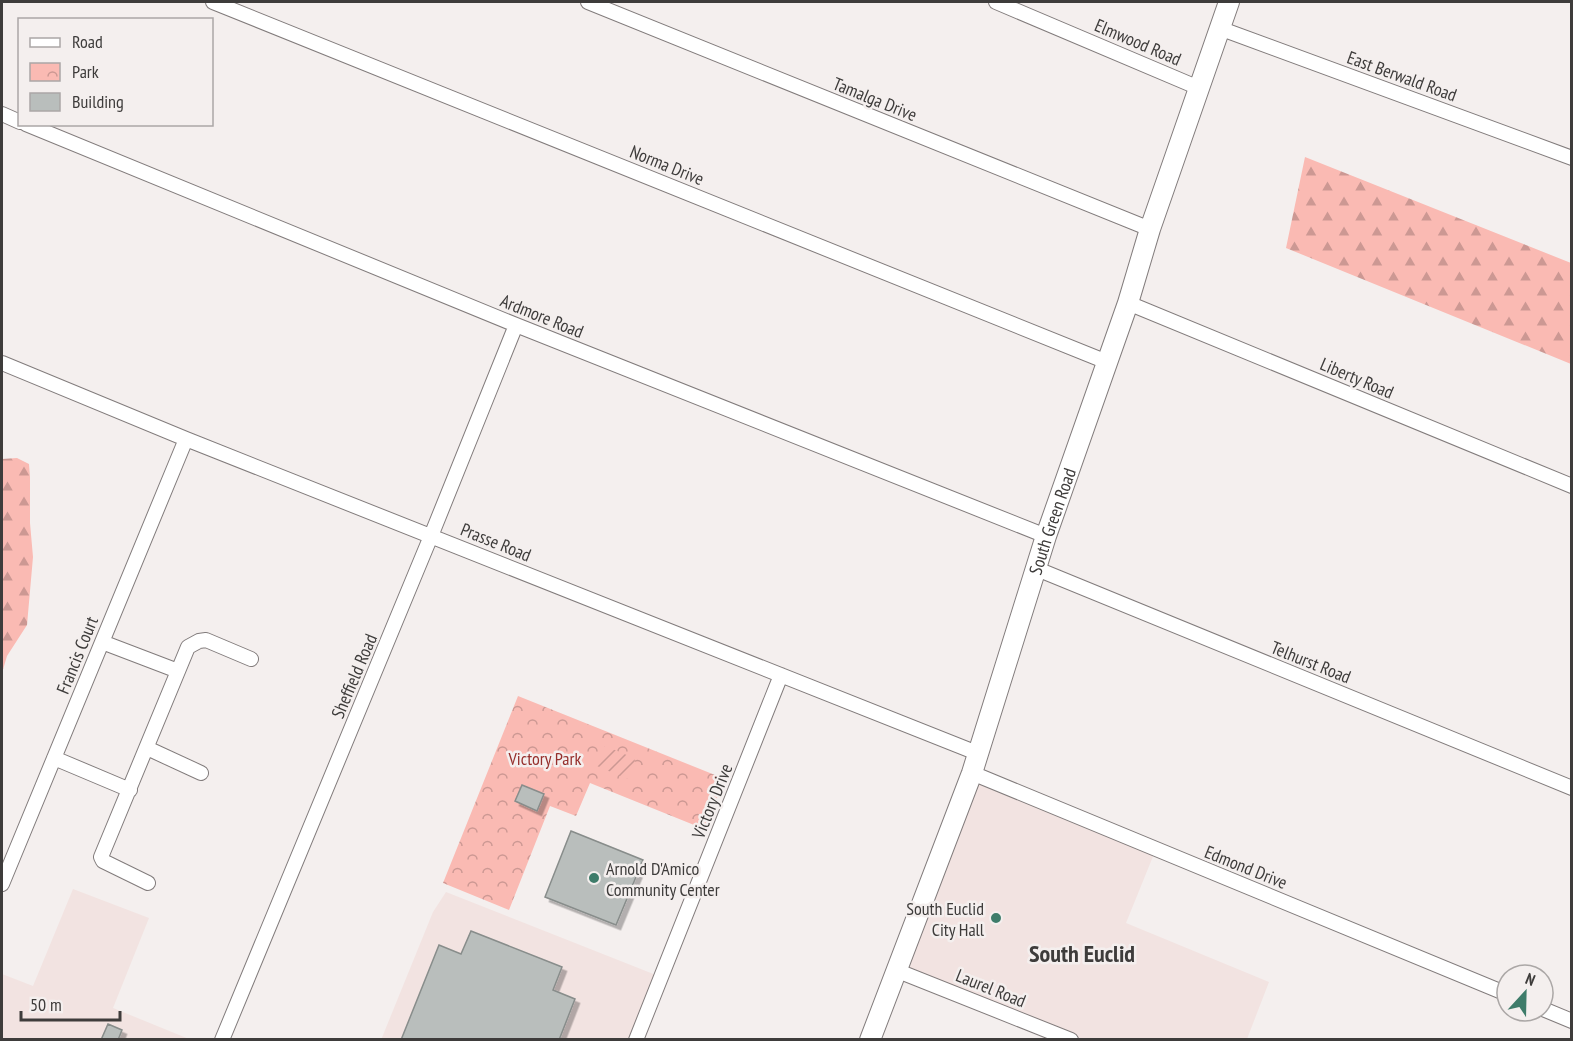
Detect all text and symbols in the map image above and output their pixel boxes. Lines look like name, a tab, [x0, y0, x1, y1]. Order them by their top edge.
street label: Elmwood Road	[1091, 13, 1185, 71]
legend	[18, 18, 213, 126]
text: Road	[72, 30, 103, 53]
street label: East Berwald Road	[1344, 46, 1460, 106]
text: Park	[72, 60, 99, 83]
street label: Tamalga Drive	[830, 72, 920, 126]
text: Building	[72, 90, 124, 113]
street label: Norma Drive	[627, 140, 707, 190]
street label: Ardmore Road	[497, 289, 587, 343]
street label: Liberty Road	[1317, 352, 1397, 404]
street label: South Green Road	[1023, 465, 1081, 577]
street label: Prasse Road	[457, 517, 535, 567]
street label: Francis Court	[51, 613, 103, 697]
street label: Sheffield Road	[326, 630, 382, 722]
street label: Telhurst Road	[1268, 636, 1354, 688]
park label: Victory Park	[508, 747, 581, 770]
street label: Victory Drive	[686, 760, 737, 843]
street label: Edmond Drive	[1201, 840, 1291, 894]
place label: Arnold D'Amico Community Center	[606, 857, 720, 901]
marker: Arnold D'Amico Community Center	[587, 871, 601, 885]
place label: South Euclid City Hall	[906, 897, 985, 941]
marker: South Euclid City Hall	[989, 911, 1003, 925]
district label: South Euclid	[1029, 938, 1135, 969]
north arrow	[1495, 963, 1555, 1023]
street label: Laurel Road	[953, 964, 1029, 1012]
text: N	[1523, 968, 1538, 990]
scale bar	[21, 984, 120, 1022]
text: 50 m	[30, 993, 62, 1016]

